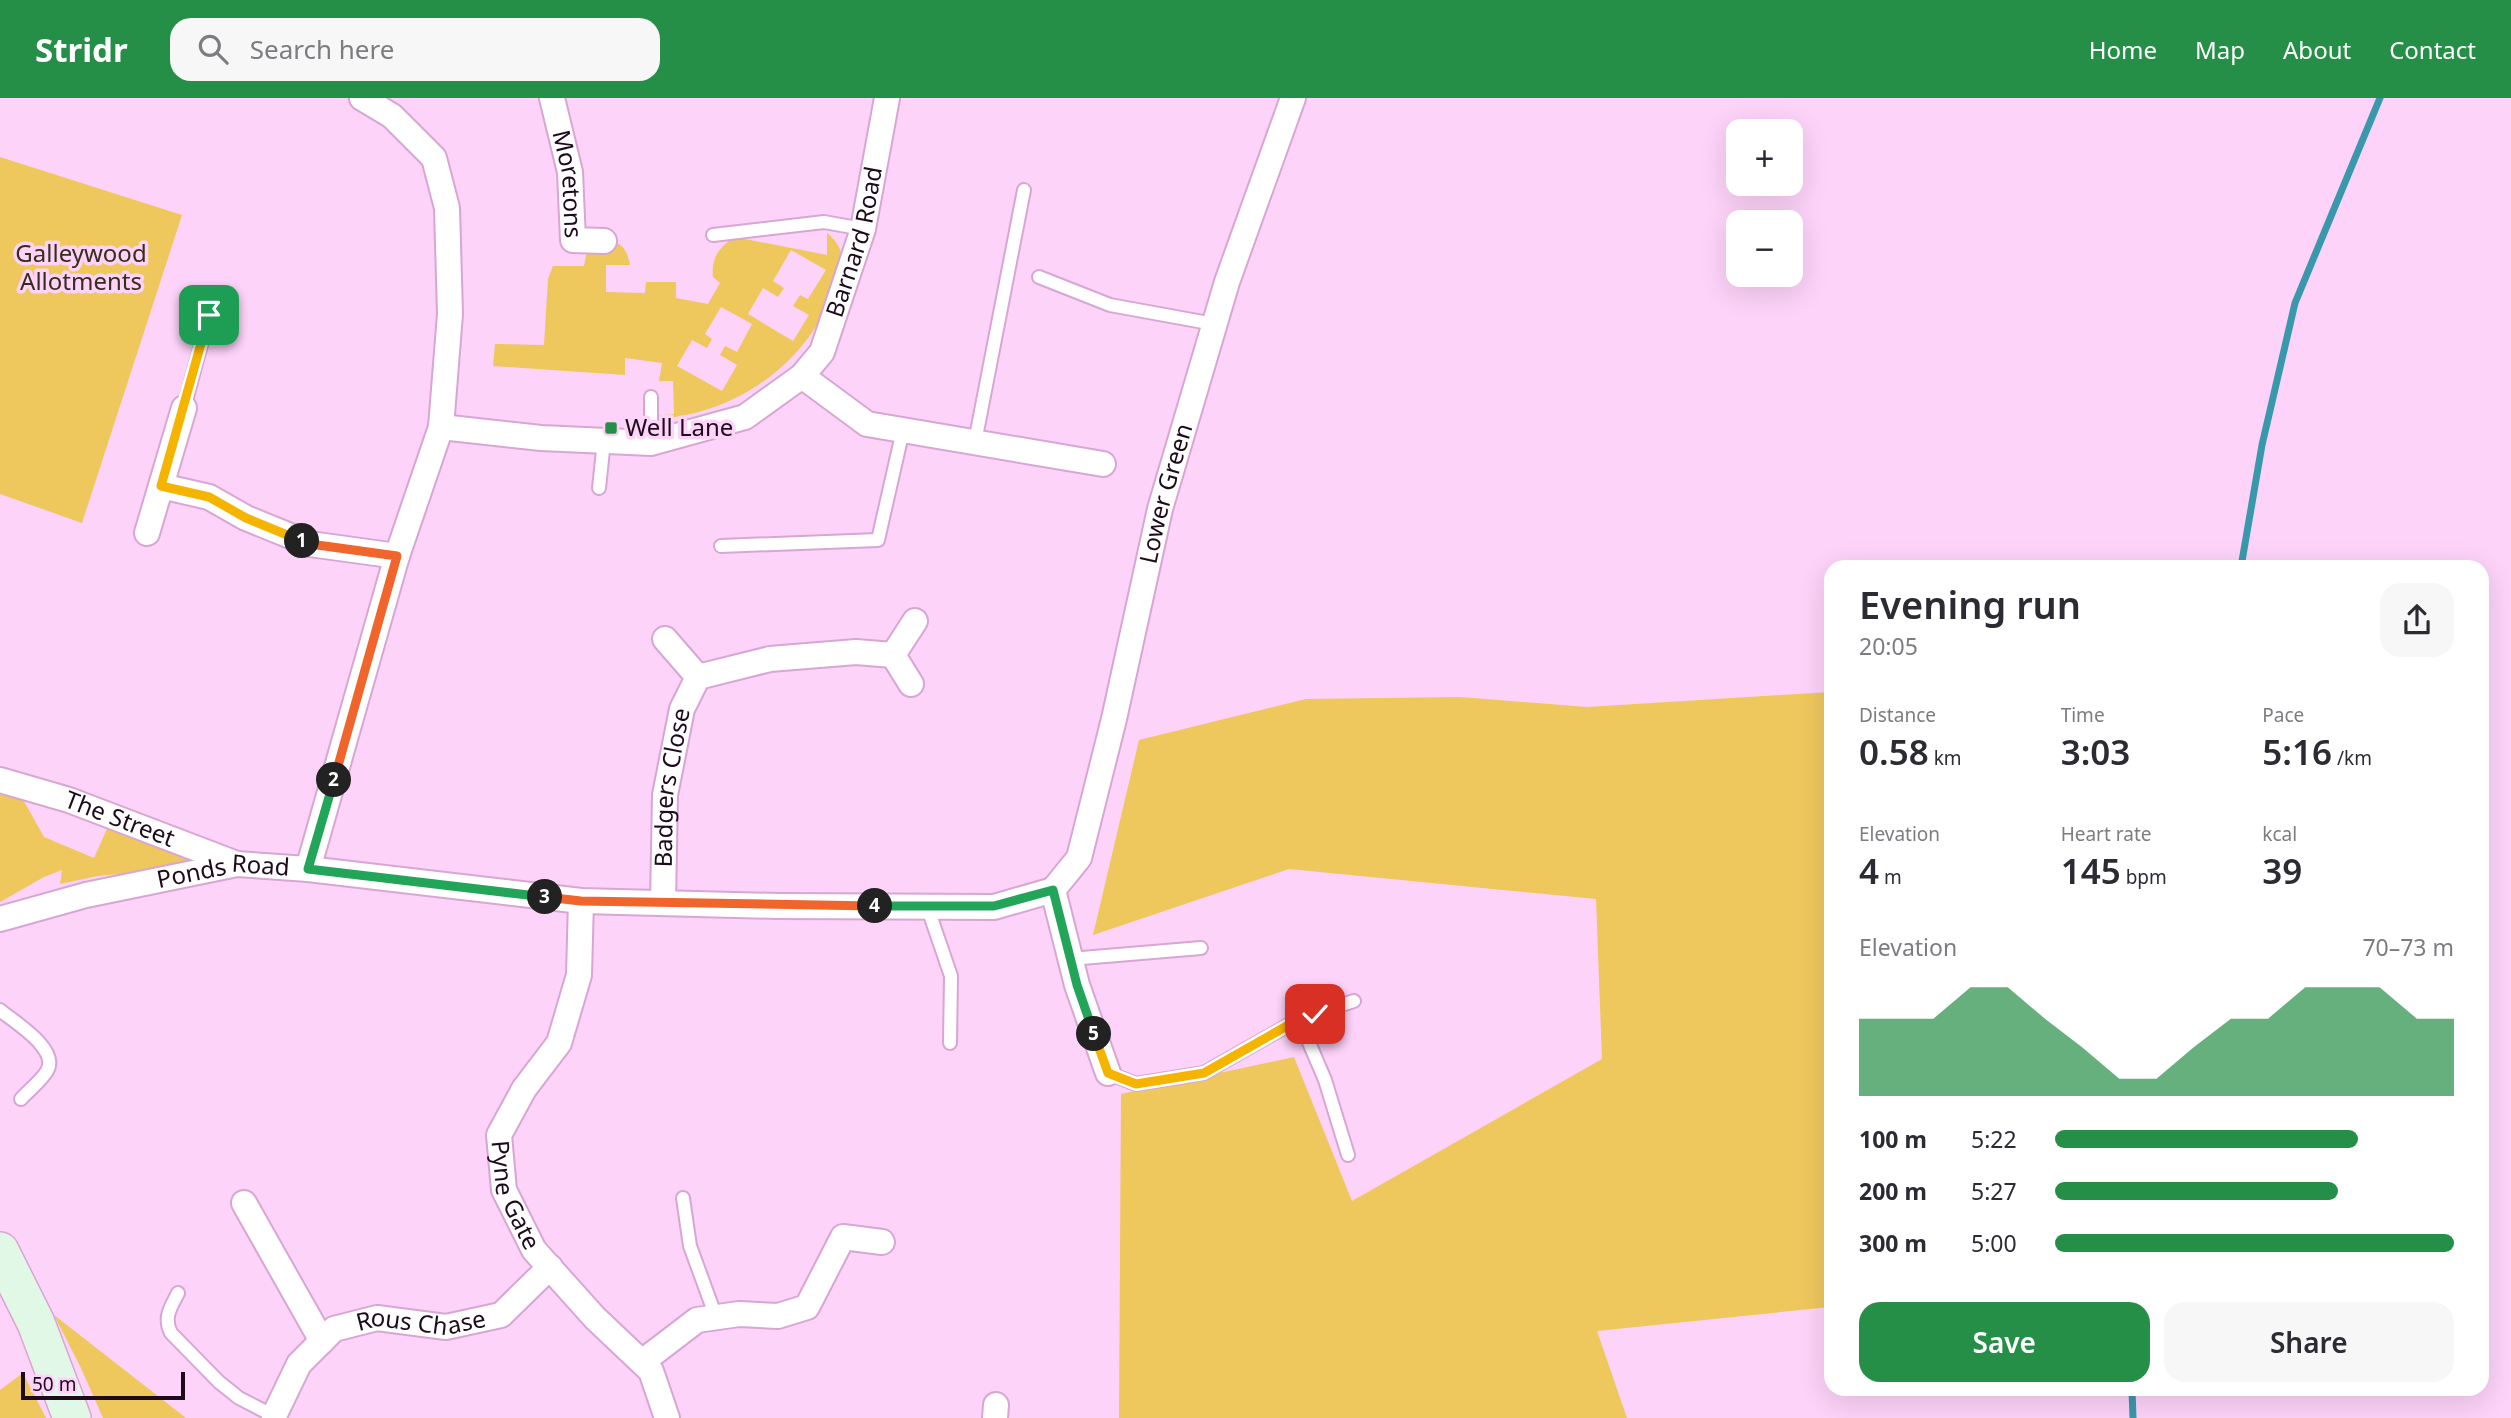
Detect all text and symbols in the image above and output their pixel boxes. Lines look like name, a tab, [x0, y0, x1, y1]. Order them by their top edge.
search box	[170, 18, 660, 81]
text: Stridr	[35, 27, 128, 72]
icon: search	[194, 30, 232, 68]
text: Search here	[250, 31, 394, 67]
text: Home	[2089, 33, 2157, 66]
text: Map	[2195, 33, 2245, 66]
text: About	[2283, 33, 2351, 66]
text: Contact	[2389, 33, 2476, 66]
map controls	[1726, 119, 1803, 287]
button: +	[1726, 119, 1803, 196]
street label: Moretons	[545, 126, 591, 239]
street label: Barnard Road	[817, 163, 889, 321]
button: −	[1726, 210, 1803, 287]
park label: Galleywood Allotments	[15, 236, 147, 297]
pin	[179, 285, 239, 345]
icon: arrive	[190, 296, 228, 334]
place label: Well Lane	[625, 410, 733, 443]
street label: Lower Green	[1131, 419, 1199, 567]
marker: Well Lane	[603, 420, 619, 436]
pin: 1	[284, 524, 320, 558]
text: 1	[296, 527, 307, 553]
text: Evening run	[1859, 578, 2081, 630]
button: share	[2380, 583, 2454, 657]
text: 20:05	[1859, 630, 1918, 662]
text: Distance	[1859, 702, 1936, 728]
text: Time	[2061, 702, 2105, 728]
text: Pace	[2262, 702, 2304, 728]
street label: Badgers Close	[646, 705, 697, 868]
text: 0.58	[1859, 728, 1929, 775]
text: 3:03	[2061, 728, 2130, 775]
text: 5:16	[2262, 728, 2332, 775]
text: km	[1929, 745, 1962, 771]
text: /km	[2332, 745, 2372, 771]
pin: 2	[316, 762, 352, 798]
text: 2	[328, 766, 339, 792]
street label: The Street	[61, 782, 180, 854]
text: Elevation	[1859, 821, 1940, 847]
text: Heart rate	[2061, 821, 2151, 847]
text: kcal	[2262, 821, 2297, 847]
street label: Ponds Road	[154, 846, 291, 895]
text: 4	[1859, 847, 1879, 894]
text: 145	[2061, 847, 2121, 894]
text: 39	[2262, 847, 2302, 894]
text: m	[1879, 864, 1902, 890]
text: bpm	[2121, 864, 2167, 890]
pin: 3	[528, 880, 562, 914]
text: 3	[539, 883, 550, 909]
pin: 4	[858, 888, 892, 924]
text: 4	[869, 892, 880, 918]
text: Elevation	[1859, 931, 1957, 963]
text: 70–73 m	[2362, 931, 2454, 963]
pin	[1285, 984, 1345, 1044]
icon: check	[1296, 995, 1334, 1033]
pin: 5	[1076, 1016, 1112, 1052]
text: 5	[1088, 1020, 1099, 1046]
text: 100 m	[1859, 1123, 1927, 1155]
text: 5:22	[1971, 1123, 2017, 1155]
street label: Pyne Gate	[485, 1139, 549, 1255]
text: 200 m	[1859, 1175, 1927, 1207]
text: 5:27	[1971, 1175, 2017, 1207]
text: 300 m	[1859, 1227, 1927, 1259]
text: 5:00	[1971, 1227, 2017, 1259]
street label: Rous Chase	[352, 1299, 488, 1342]
button: Save	[1859, 1302, 2150, 1382]
button: Share	[2164, 1302, 2454, 1382]
scale bar	[21, 1369, 186, 1401]
text: 50 m	[32, 1371, 76, 1397]

